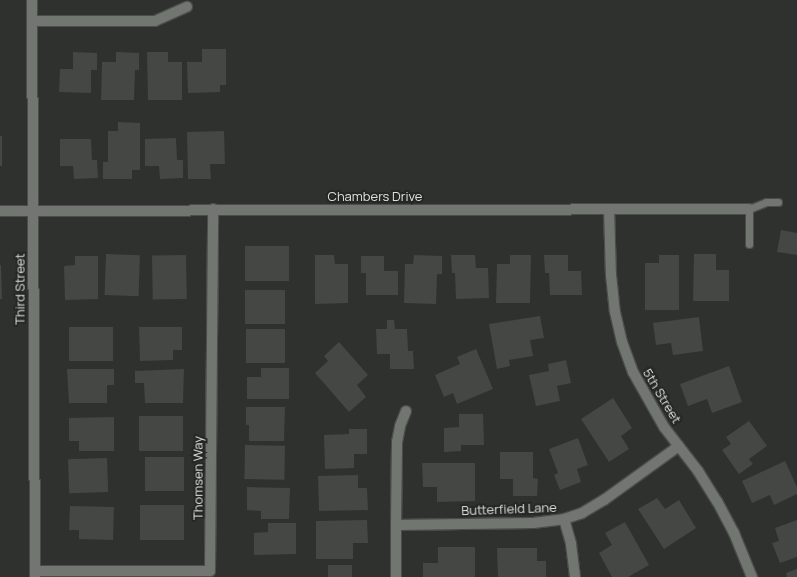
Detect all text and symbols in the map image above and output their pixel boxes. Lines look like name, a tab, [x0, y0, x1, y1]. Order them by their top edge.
street label: Chambers Drive	[328, 188, 422, 204]
street label: Third Street	[12, 253, 28, 325]
street label: 5th Street	[640, 366, 684, 426]
street label: Thomsen Way	[190, 436, 206, 520]
street label: Butterfield Lane	[461, 500, 557, 518]

